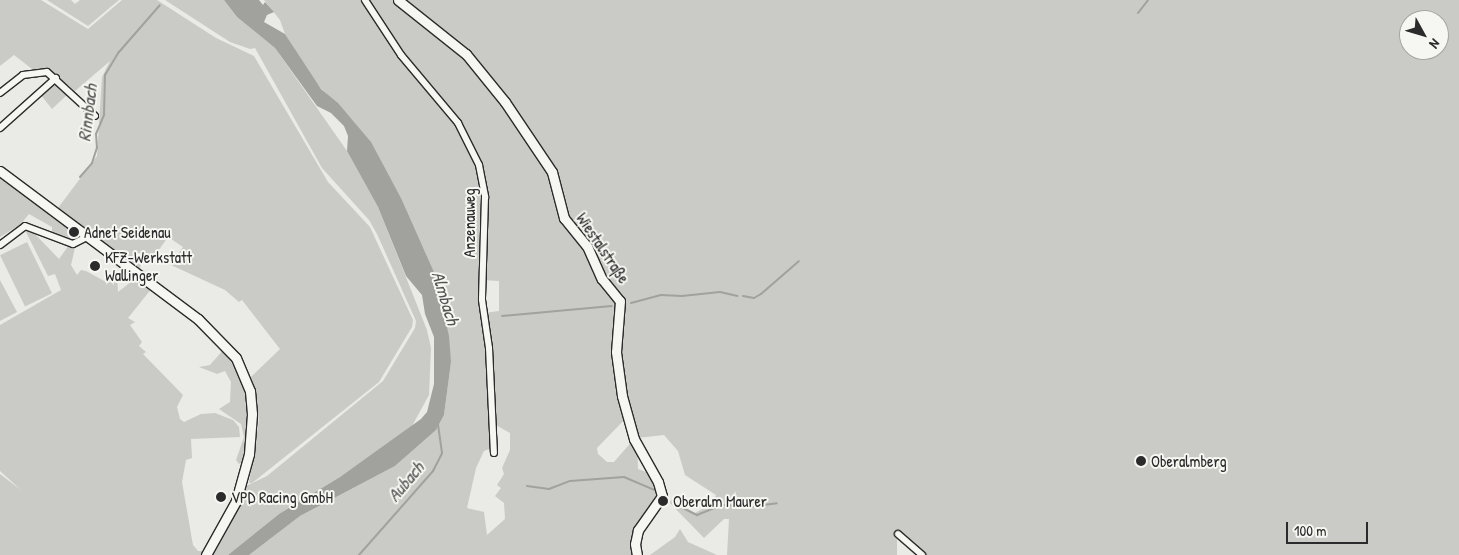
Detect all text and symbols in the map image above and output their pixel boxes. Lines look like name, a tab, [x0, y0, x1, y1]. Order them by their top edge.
north arrow	[1399, 10, 1449, 60]
text: N	[1426, 35, 1445, 53]
water label: Rinnbach	[74, 83, 102, 143]
street label: Anzenauweg	[459, 188, 479, 258]
street label: Wiestalstraße	[572, 209, 634, 287]
place label: Adnet Seidenau	[84, 222, 171, 242]
marker: Adnet Seidenau	[68, 226, 80, 238]
place label: KFZ-Werkstatt Wallinger	[105, 247, 192, 285]
marker: KFZ-Werkstatt Wallinger	[89, 260, 101, 272]
water label: Almbach	[427, 269, 463, 327]
place label: Oberalmberg	[1151, 451, 1227, 471]
marker: Oberalmberg	[1135, 455, 1147, 467]
water label: Aubach	[383, 458, 429, 506]
place label: VPD Racing GmbH	[231, 487, 333, 507]
marker: VPD Racing GmbH	[215, 491, 227, 503]
place label: Oberalm Maurer	[673, 491, 767, 511]
marker: Oberalm Maurer	[657, 495, 669, 507]
scale bar	[1289, 512, 1372, 544]
text: 100 m	[1294, 520, 1327, 541]

